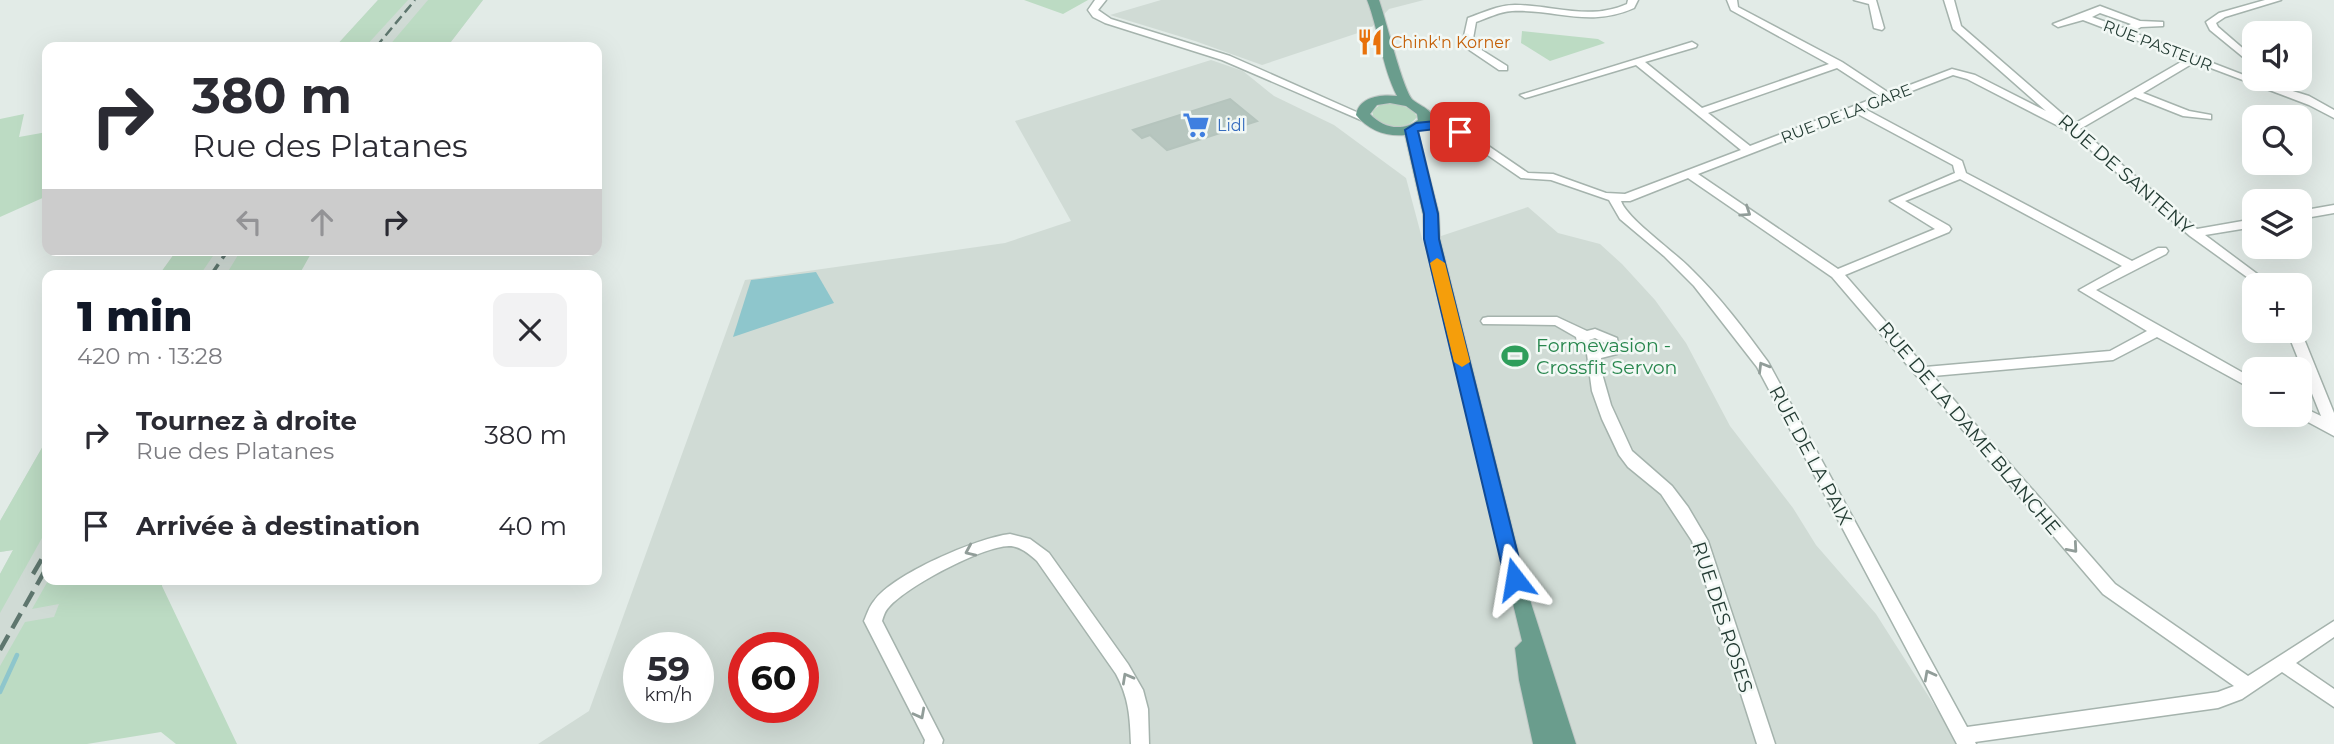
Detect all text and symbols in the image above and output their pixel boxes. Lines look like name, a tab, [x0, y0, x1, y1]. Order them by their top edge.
street label: RUE PASTEUR	[2101, 16, 2215, 75]
map controls	[2242, 21, 2312, 427]
button: sound	[2242, 21, 2312, 91]
restaurant icon: Chink'n Korner	[1355, 27, 1385, 57]
place label: Chink'n Korner	[1391, 33, 1510, 52]
text: 380 m	[192, 66, 352, 125]
icon: right	[77, 70, 168, 161]
street label: RUE DE LA GARE	[1778, 80, 1914, 147]
pin	[1430, 102, 1490, 162]
button: search	[2242, 105, 2312, 175]
street label: RUE DE SANTENY	[2053, 109, 2199, 240]
supermarket icon: Lidl	[1181, 110, 1211, 140]
icon: arrive	[1441, 113, 1479, 151]
place label: Lidl	[1217, 116, 1246, 135]
text: Rue des Platanes	[192, 126, 468, 165]
button: layers	[2242, 189, 2312, 259]
icon: left	[230, 203, 268, 241]
icon: ahead	[303, 203, 341, 241]
icon: right	[376, 203, 414, 241]
one-way arrow	[1738, 203, 1751, 216]
button: +	[2242, 273, 2312, 343]
text: 1 min	[77, 290, 193, 342]
button: close	[493, 293, 567, 367]
street label: RUE DE LA DAME BLANCHE	[1874, 317, 2065, 539]
place label: Formevasion - Crossfit Servon	[1536, 334, 1677, 379]
sports icon: Formevasion - Crossfit Servon	[1500, 341, 1530, 371]
text: 420 m · 13:28	[77, 342, 223, 370]
button: −	[2242, 357, 2312, 427]
one-way arrow	[1759, 362, 1772, 375]
street label: RUE DE LA PAIX	[1764, 382, 1857, 529]
text: Tournez à droite	[136, 405, 357, 437]
icon: right	[77, 416, 115, 454]
text: 380 m	[484, 419, 567, 451]
text: Rue des Platanes	[136, 437, 334, 465]
icon: arrive	[77, 507, 115, 545]
text: Arrivée à destination	[136, 510, 420, 542]
text: 40 m	[498, 510, 567, 542]
street label: RUE DES ROSES	[1687, 539, 1758, 696]
one-way arrow	[2065, 540, 2077, 553]
position arrow	[1478, 542, 1552, 616]
one-way arrow	[965, 543, 978, 557]
speed limit sign: 60	[728, 632, 819, 723]
text: 59	[647, 647, 690, 690]
one-way arrow	[1924, 670, 1938, 683]
one-way arrow	[1122, 673, 1135, 685]
text: km/h	[644, 684, 693, 706]
one-way arrow	[912, 707, 925, 719]

